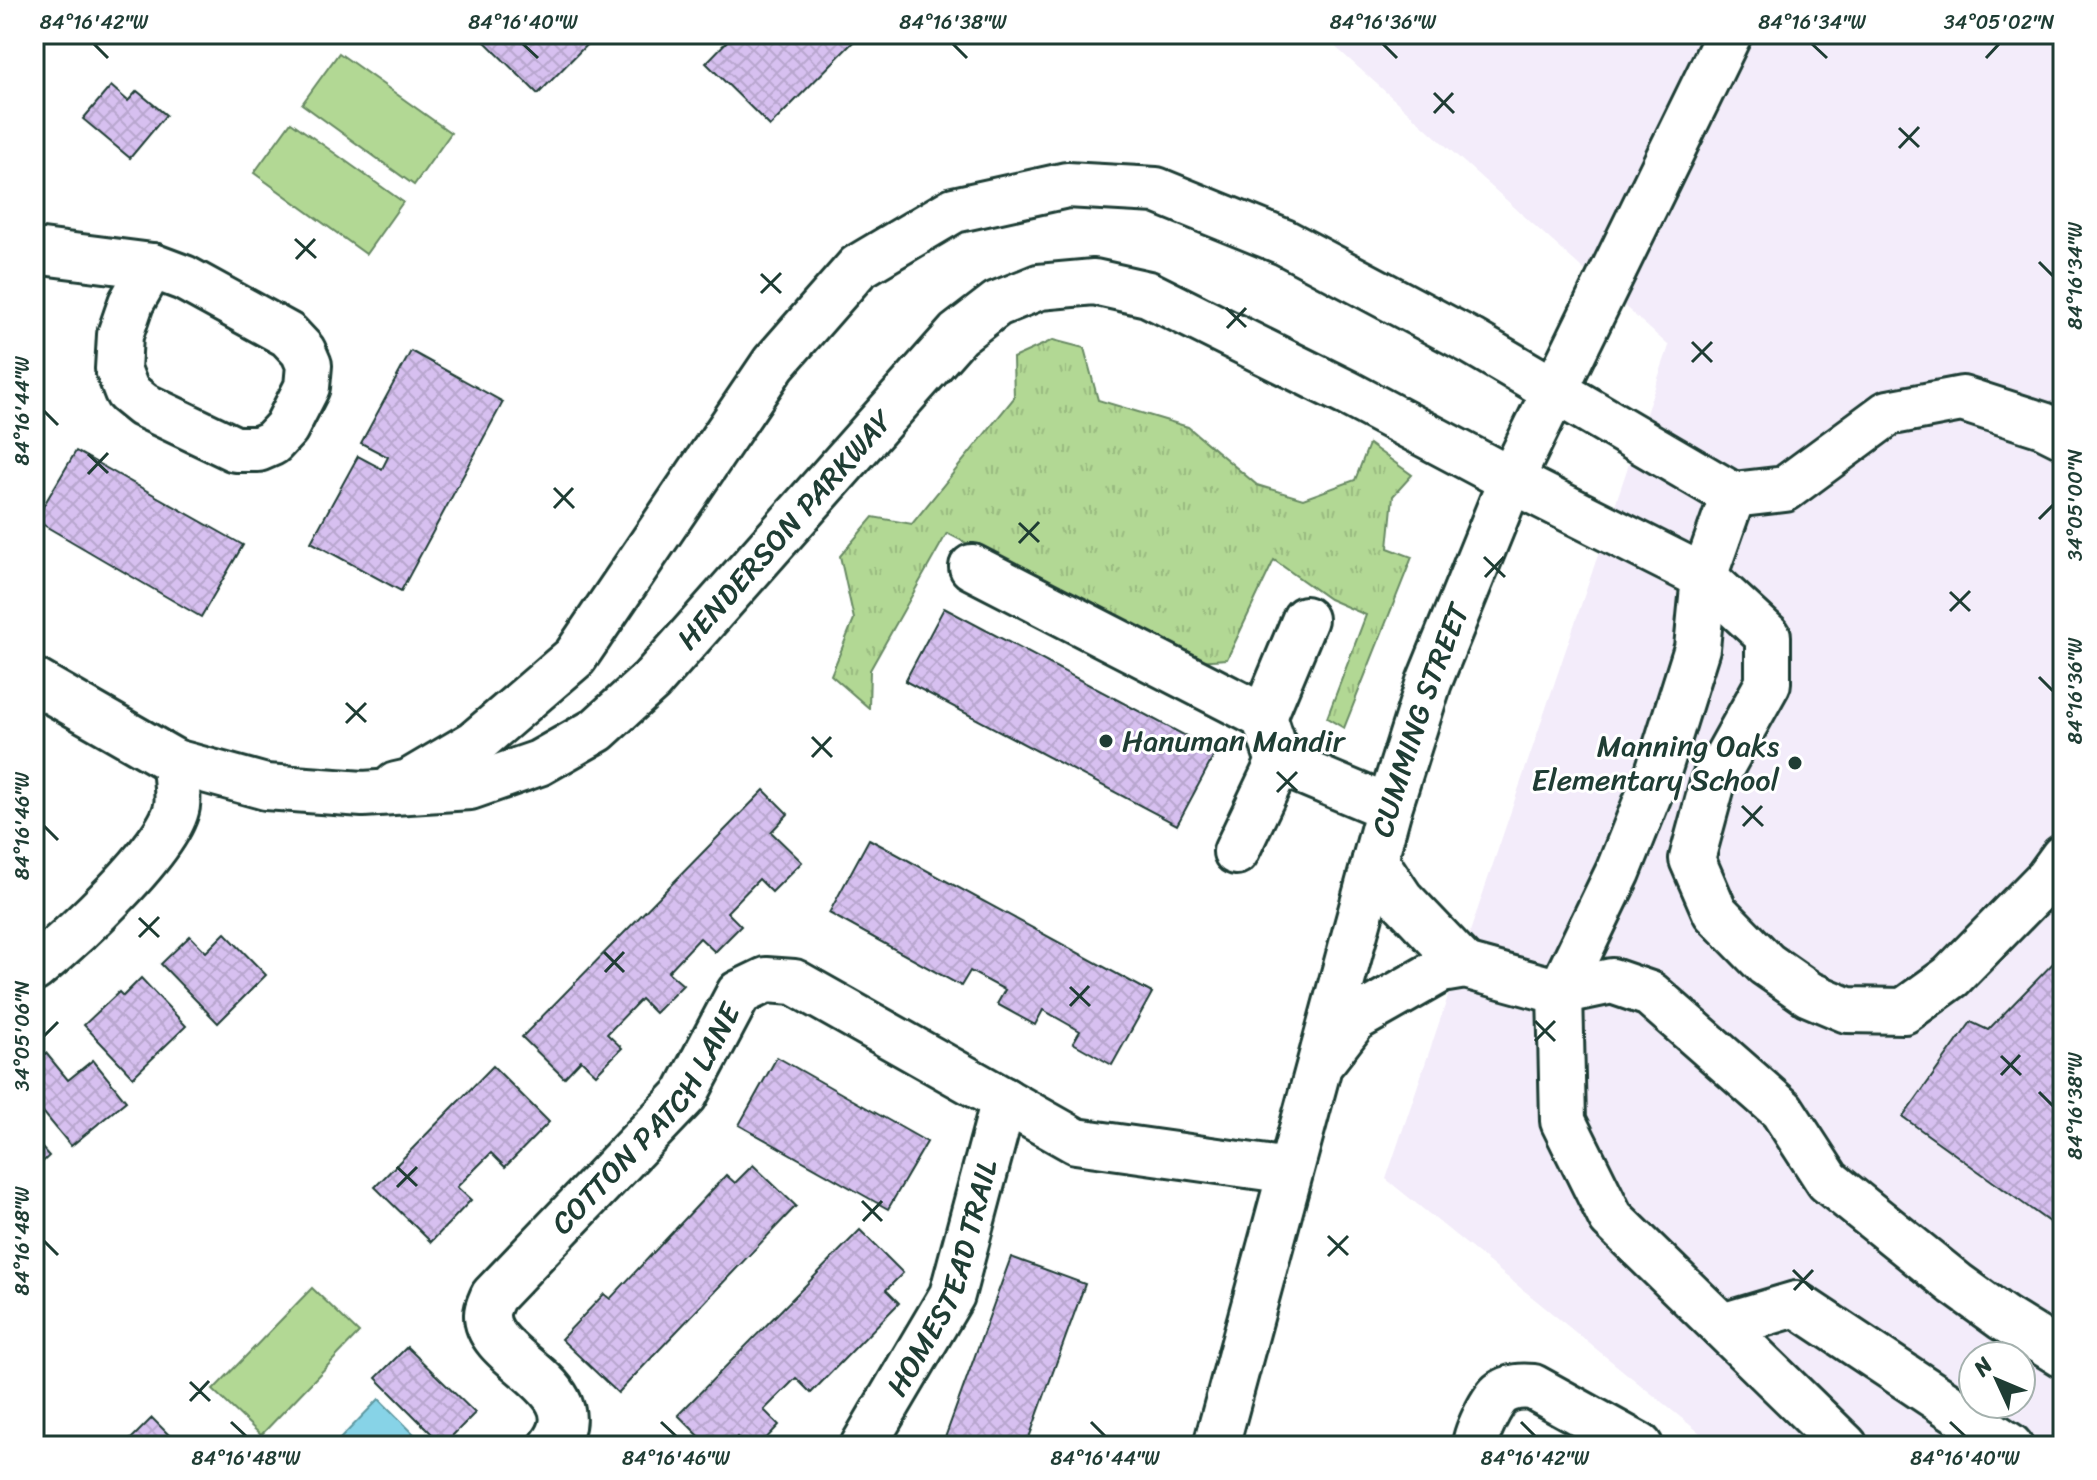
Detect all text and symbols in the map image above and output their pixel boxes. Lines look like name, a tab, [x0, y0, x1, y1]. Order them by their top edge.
text: 84°16'42"W	[40, 5, 149, 40]
text: 84°16'40"W	[468, 5, 578, 40]
text: 84°16'38"W	[899, 5, 1007, 40]
text: 84°16'36"W	[1330, 5, 1437, 40]
text: 84°16'34"W	[1758, 5, 1866, 40]
text: 34°05'02"N	[1944, 5, 2054, 40]
text: 84°16'34"W	[2058, 222, 2093, 330]
text: 84°16'44"W	[5, 356, 40, 466]
street label: HENDERSON PARKWAY	[663, 396, 908, 663]
text: 34°05'00"N	[2058, 449, 2093, 561]
street label: CUMMING STREET	[1355, 593, 1486, 843]
text: 84°16'36"W	[2058, 637, 2093, 744]
place label: Hanuman Mandir	[1122, 714, 1347, 768]
place label: Manning Oaks Elementary School	[1531, 719, 1780, 807]
marker: Hanuman Mandir	[1097, 732, 1115, 750]
marker: Manning Oaks Elementary School	[1786, 754, 1804, 772]
text: 84°16'46"W	[5, 771, 40, 880]
text: 34°05'06"N	[5, 981, 40, 1091]
street label: COTTON PATCH LANE	[537, 991, 757, 1248]
text: 84°16'38"W	[2058, 1052, 2093, 1160]
street label: HOMESTEAD TRAIL	[871, 1153, 1014, 1407]
text: 84°16'48"W	[5, 1186, 40, 1295]
north arrow	[1957, 1340, 2037, 1420]
text: N	[1963, 1347, 2003, 1386]
text: 84°16'48"W	[192, 1441, 301, 1476]
text: 84°16'46"W	[622, 1441, 731, 1476]
text: 84°16'44"W	[1050, 1441, 1160, 1476]
text: 84°16'42"W	[1481, 1441, 1590, 1476]
text: 84°16'40"W	[1910, 1441, 2020, 1476]

